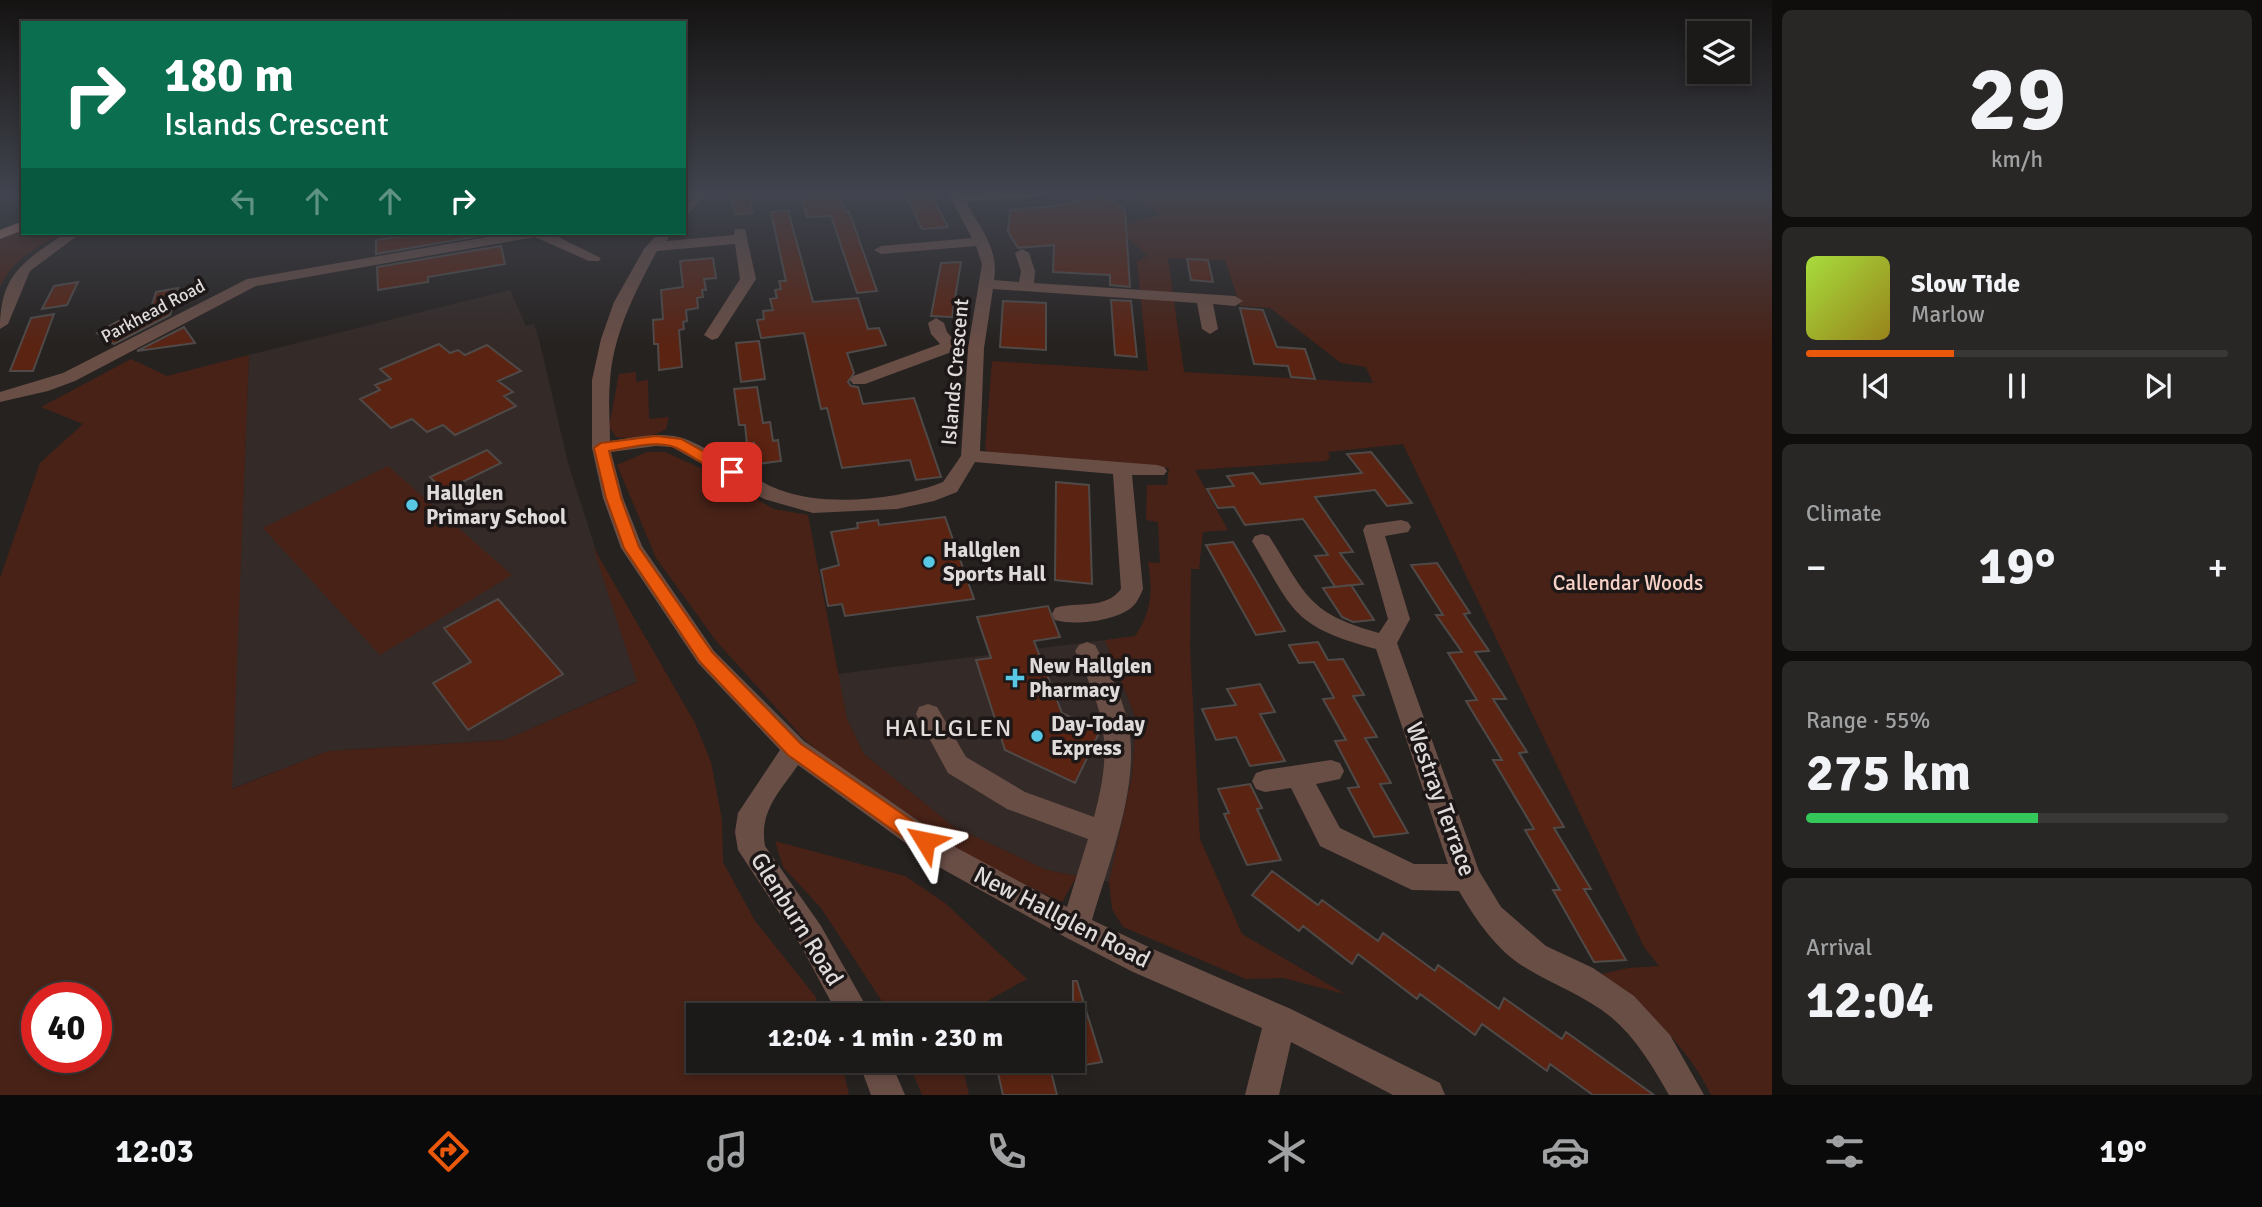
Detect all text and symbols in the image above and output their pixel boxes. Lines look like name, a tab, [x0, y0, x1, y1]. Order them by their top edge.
map controls	[1687, 21, 1750, 84]
button: layers	[1687, 21, 1750, 84]
text: 29	[1968, 43, 2066, 156]
text: 180 m	[164, 45, 294, 105]
icon: right	[49, 49, 140, 140]
text: Islands Crescent	[164, 105, 389, 144]
text: km/h	[1991, 145, 2043, 174]
icon: left	[225, 182, 263, 220]
icon: ahead	[298, 182, 336, 220]
icon: ahead	[371, 182, 409, 220]
icon: right	[444, 182, 482, 220]
text: Slow Tide	[1911, 268, 2020, 300]
street label: Parkhead Road	[97, 274, 209, 348]
street label: Islands Crescent	[936, 297, 974, 447]
text: Marlow	[1911, 300, 1985, 329]
icon: previous	[1857, 367, 1895, 405]
icon: pause	[1998, 367, 2036, 405]
icon: next	[2139, 367, 2177, 405]
pin	[702, 442, 762, 502]
icon: arrive	[713, 453, 751, 491]
place label: Hallglen Primary School	[426, 480, 567, 530]
marker: Hallglen Primary School	[404, 497, 420, 513]
text: Climate	[1806, 499, 1882, 528]
text: 19°	[1979, 534, 2055, 598]
place label: Hallglen Sports Hall	[943, 537, 1046, 587]
text: −	[1806, 544, 1827, 591]
text: +	[2207, 544, 2228, 591]
marker: Hallglen Sports Hall	[921, 554, 937, 570]
park label: Callendar Woods	[1553, 570, 1703, 596]
place label: New Hallglen Pharmacy	[1029, 653, 1152, 703]
marker: New Hallglen Pharmacy	[1007, 670, 1023, 686]
text: Range · 55%	[1806, 706, 1930, 735]
place label: Day-Today Express	[1051, 711, 1145, 761]
district label: HALLGLEN	[885, 713, 1013, 743]
street label: Westray Terrace	[1399, 718, 1483, 880]
marker: Day-Today Express	[1029, 728, 1045, 744]
text: 275 km	[1806, 741, 1971, 805]
position arrow	[888, 804, 962, 878]
street label: Glenburn Road	[744, 847, 850, 991]
street label: New Hallglen Road	[969, 860, 1155, 974]
text: Arrival	[1806, 933, 1872, 962]
text: 12:04	[1806, 968, 1934, 1032]
speed limit sign: 40	[21, 982, 112, 1073]
text: 12:04 · 1 min · 230 m	[768, 1022, 1003, 1054]
icon: directions	[424, 1127, 473, 1176]
icon: music	[703, 1127, 752, 1176]
icon: phone	[982, 1127, 1031, 1176]
icon: climate	[1262, 1127, 1311, 1176]
icon: car	[1541, 1127, 1590, 1176]
icon: filters	[1820, 1127, 1869, 1176]
text: 12:03	[115, 1132, 194, 1171]
text: 19°	[2099, 1132, 2147, 1171]

